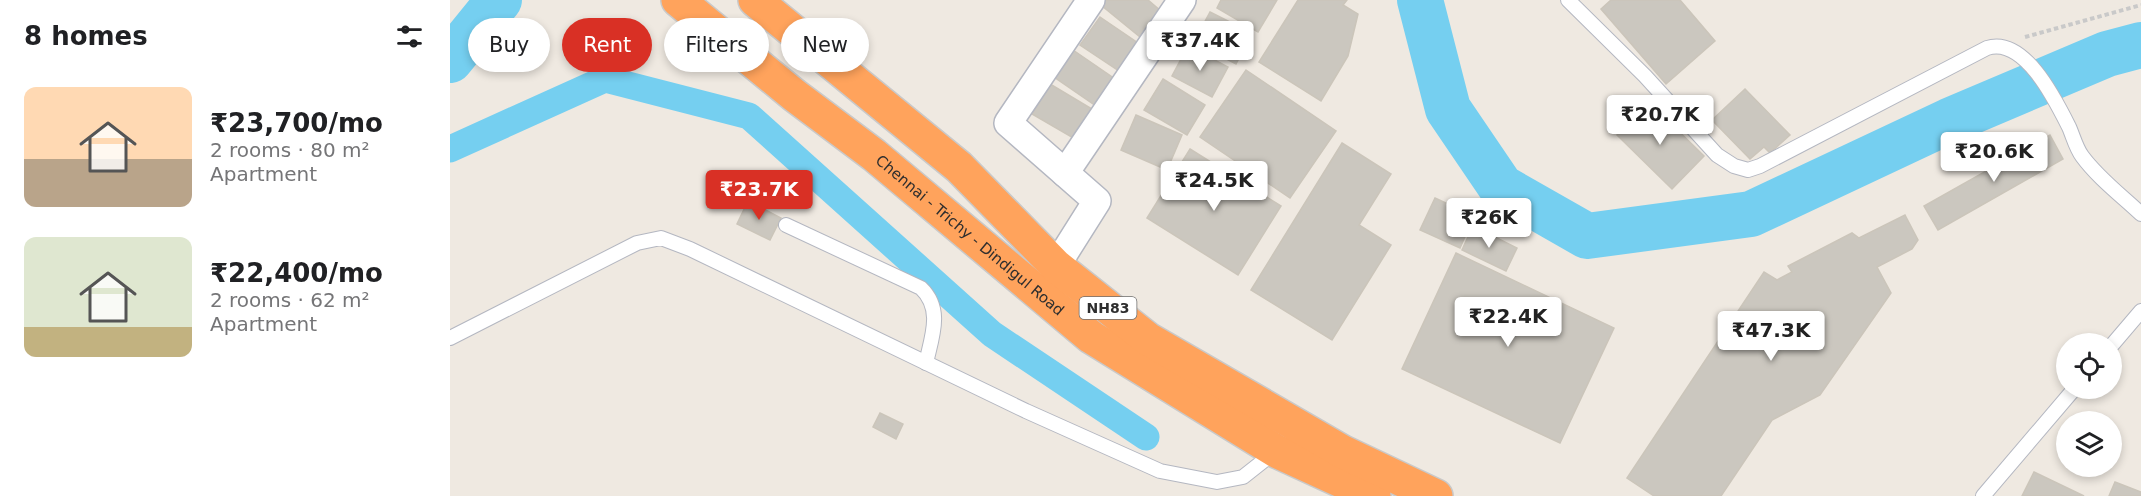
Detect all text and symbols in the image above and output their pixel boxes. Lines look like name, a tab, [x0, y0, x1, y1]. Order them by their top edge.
chip: Buy	[468, 18, 550, 72]
chip: Rent	[562, 18, 652, 72]
chip: Filters	[664, 18, 769, 72]
chip: New	[781, 18, 869, 72]
icon: filters	[393, 20, 426, 53]
text: 8 homes	[24, 21, 148, 51]
pin: ₹37.4K	[1151, 21, 1249, 72]
text: ₹37.4K	[1161, 28, 1239, 52]
pin: ₹20.7K	[1611, 95, 1709, 146]
text: ₹20.7K	[1621, 102, 1699, 126]
text: ₹23,700/mo	[210, 108, 383, 138]
icon: home	[72, 111, 144, 183]
pin: ₹20.6K	[1945, 132, 2043, 183]
text: 2 rooms · 80 m²	[210, 138, 370, 162]
text: ₹20.6K	[1955, 139, 2033, 163]
street label: Chennai - Trichy - Dindigul Road	[872, 151, 1068, 319]
pin: ₹24.5K	[1165, 161, 1263, 212]
text: Apartment	[210, 162, 317, 186]
text: ₹24.5K	[1175, 168, 1253, 192]
pin: ₹23.7K	[710, 170, 808, 221]
text: ₹23.7K	[720, 177, 798, 201]
pin: ₹26K	[1453, 198, 1525, 249]
text: ₹26K	[1460, 205, 1518, 229]
text: ₹22,400/mo	[210, 258, 383, 288]
icon: home	[72, 261, 144, 333]
text: 2 rooms · 62 m²	[210, 288, 370, 312]
road number: NH83	[1080, 297, 1136, 319]
pin: ₹22.4K	[1459, 297, 1557, 348]
text: ₹22.4K	[1469, 304, 1547, 328]
pin: ₹47.3K	[1722, 311, 1820, 362]
text: Apartment	[210, 312, 317, 336]
text: ₹47.3K	[1732, 318, 1810, 342]
map controls	[2056, 333, 2122, 477]
button: locate	[2056, 333, 2122, 399]
button: layers	[2056, 411, 2122, 477]

